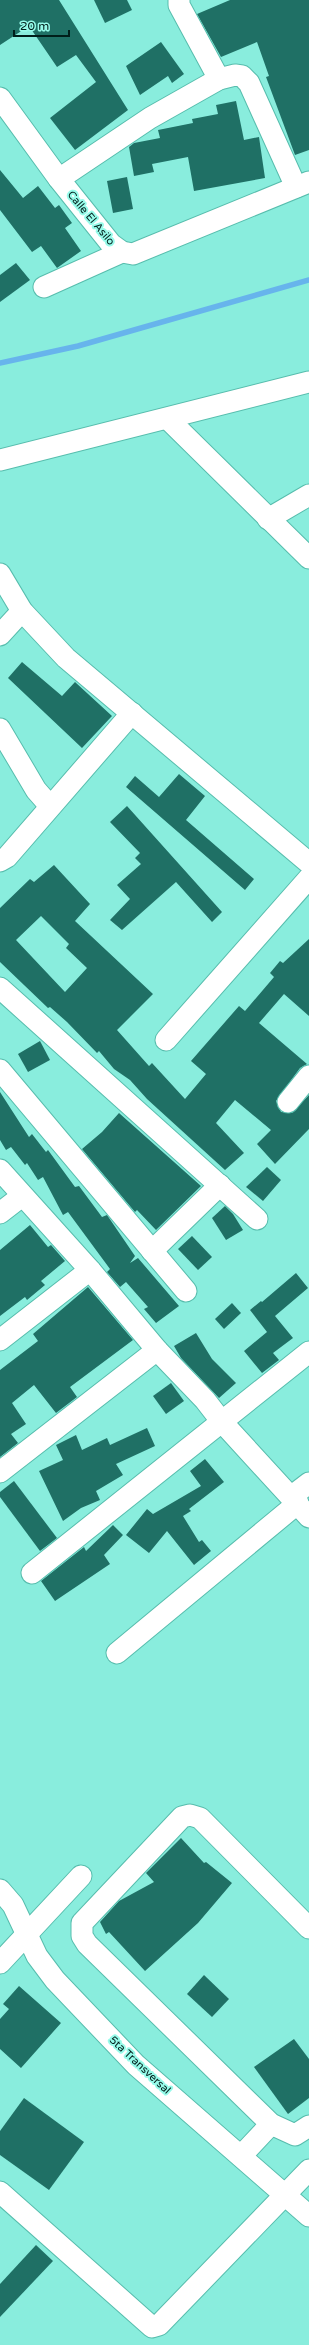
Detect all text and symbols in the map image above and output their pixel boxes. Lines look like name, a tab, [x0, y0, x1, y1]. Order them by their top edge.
scale bar	[14, 12, 69, 38]
text: 20 m	[20, 19, 49, 33]
street label: Calle El Asilo	[65, 188, 118, 248]
street label: 5ta Transversal	[107, 2033, 173, 2097]

